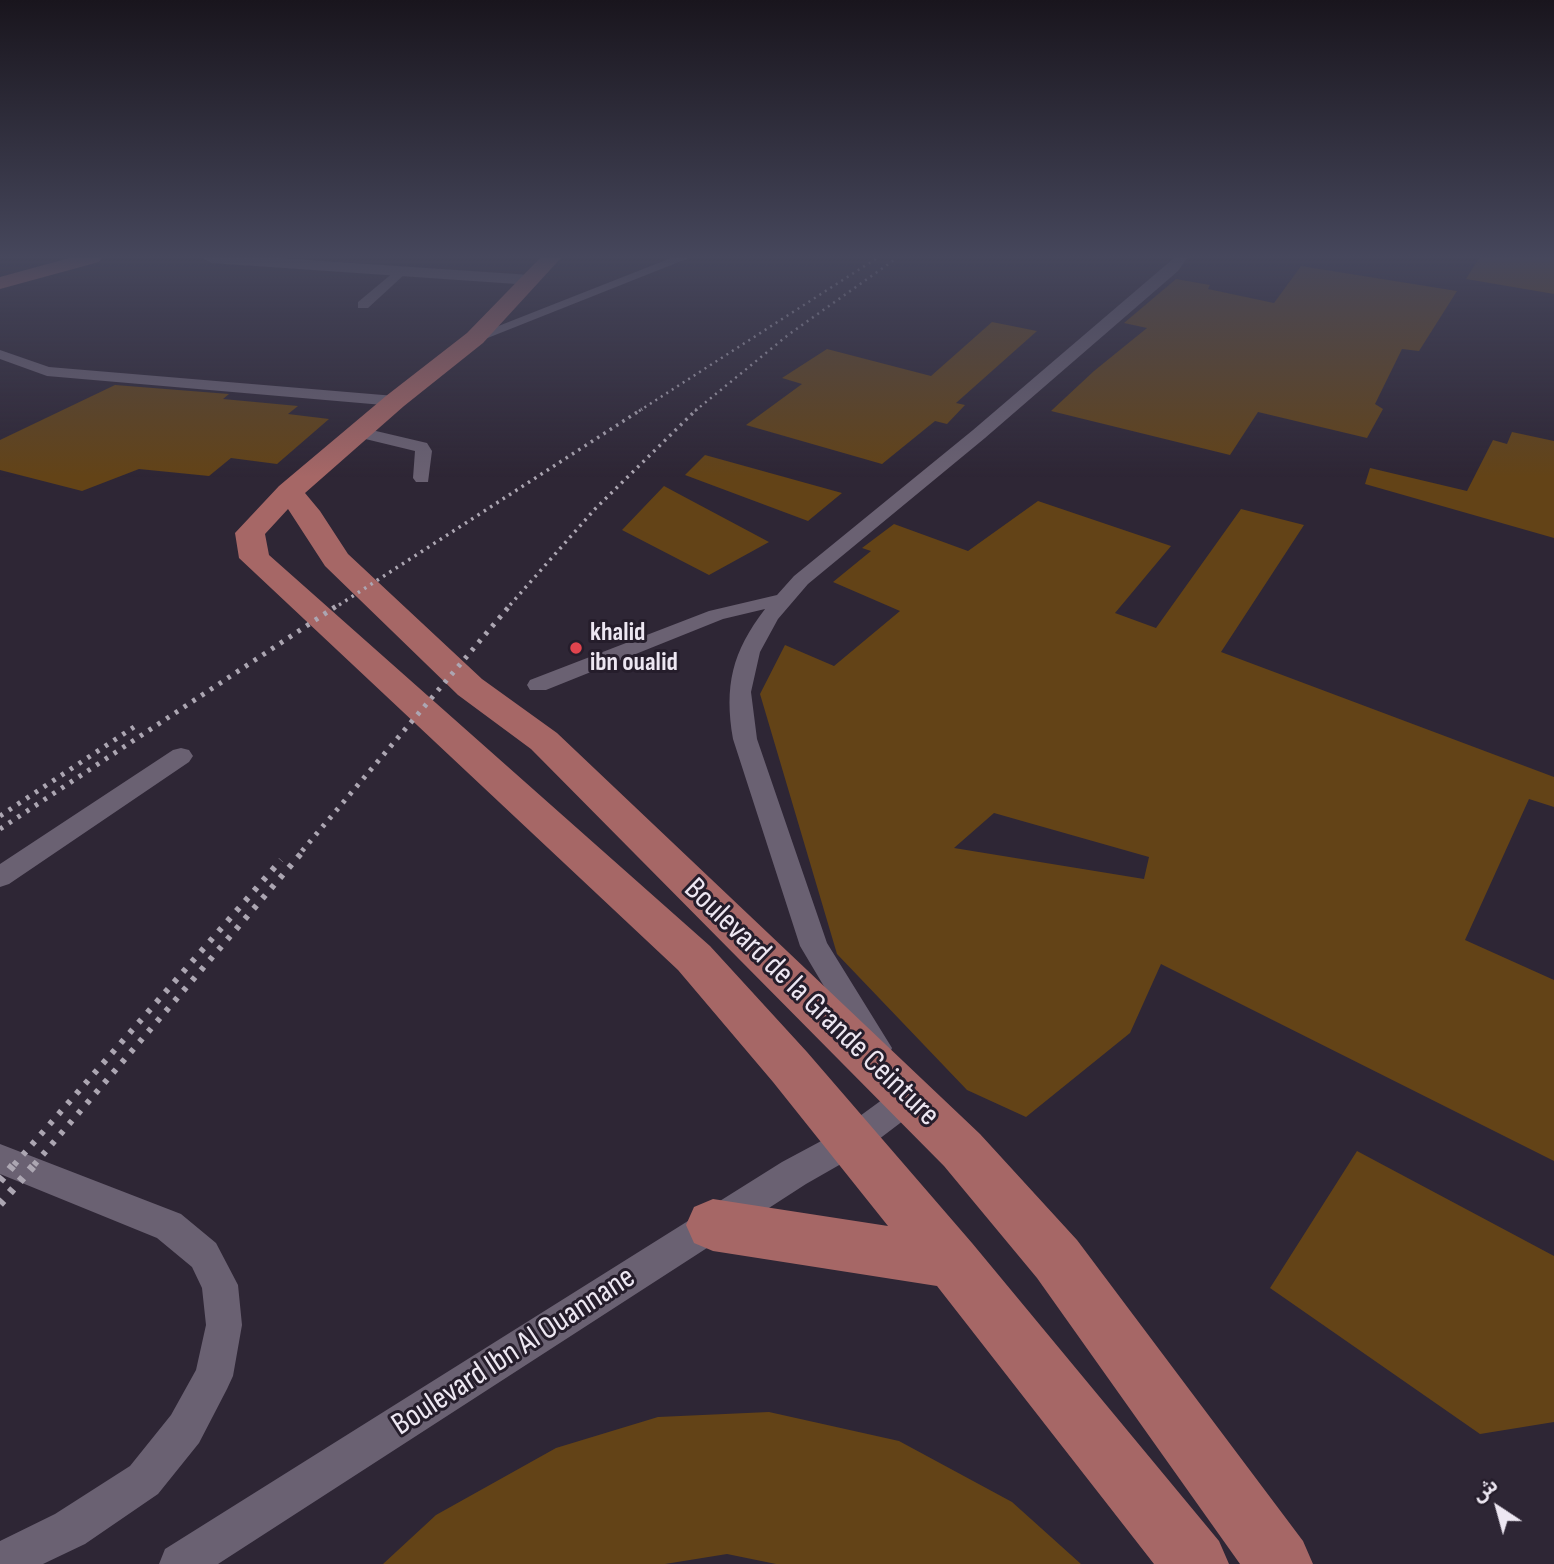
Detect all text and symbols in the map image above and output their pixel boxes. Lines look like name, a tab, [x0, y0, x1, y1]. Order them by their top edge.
place label: khalid ibn oualid	[590, 617, 678, 678]
marker: khalid ibn oualid	[568, 640, 584, 656]
street label: Boulevard de la Grande Ceinture	[675, 871, 947, 1135]
street label: Boulevard Ibn Al Ouannane	[385, 1259, 643, 1445]
north arrow	[1463, 1473, 1533, 1543]
text: ش	[1468, 1474, 1503, 1508]

